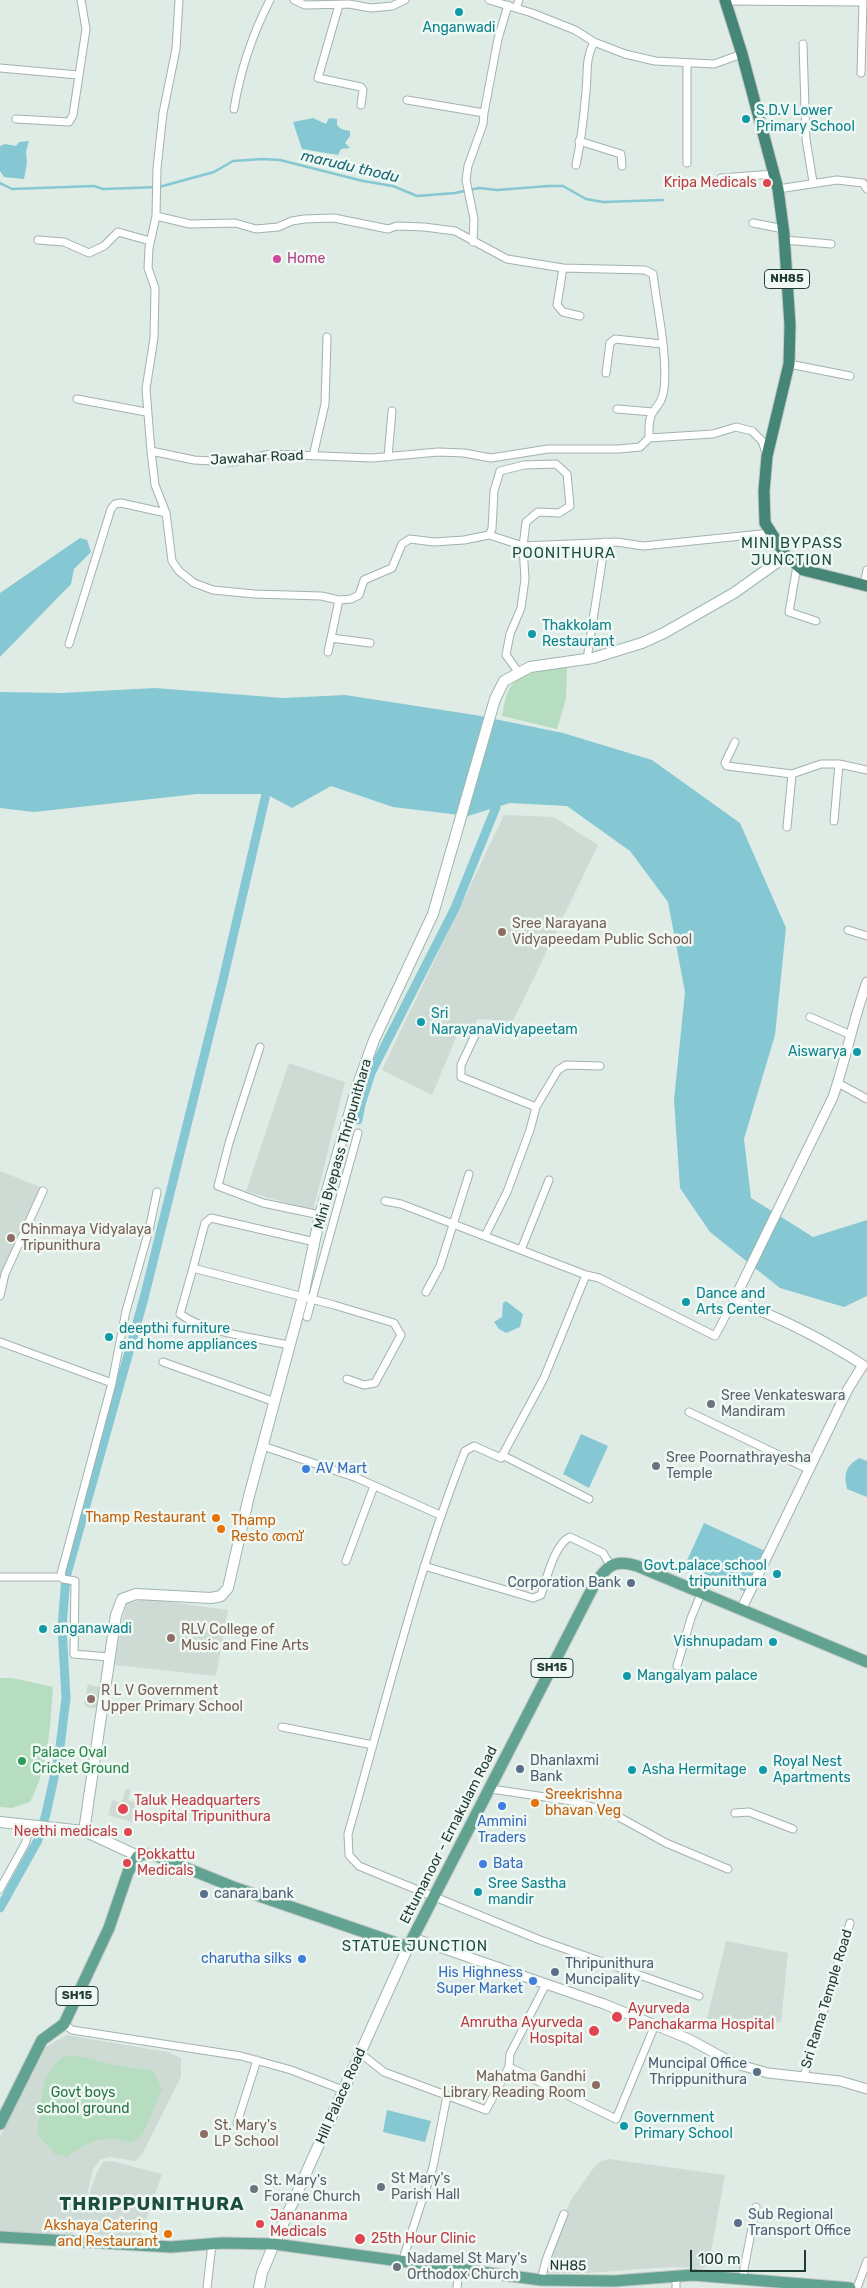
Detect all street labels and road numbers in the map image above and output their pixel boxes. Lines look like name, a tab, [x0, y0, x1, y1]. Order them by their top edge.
road number: NH85	[764, 270, 810, 288]
street label: Jawahar Road	[210, 447, 304, 469]
street label: Mini Byepass Thripunithara	[311, 1057, 375, 1231]
road number: SH15	[531, 1659, 573, 1678]
street label: Ettumanoor - Ernakulam Road	[397, 1743, 501, 1927]
street label: Sri Rama Temple Road	[798, 1927, 856, 2071]
road number: SH15	[56, 1986, 98, 2005]
street label: Hill Palace Road	[312, 2045, 370, 2147]
street label: NH85	[549, 2257, 587, 2275]

